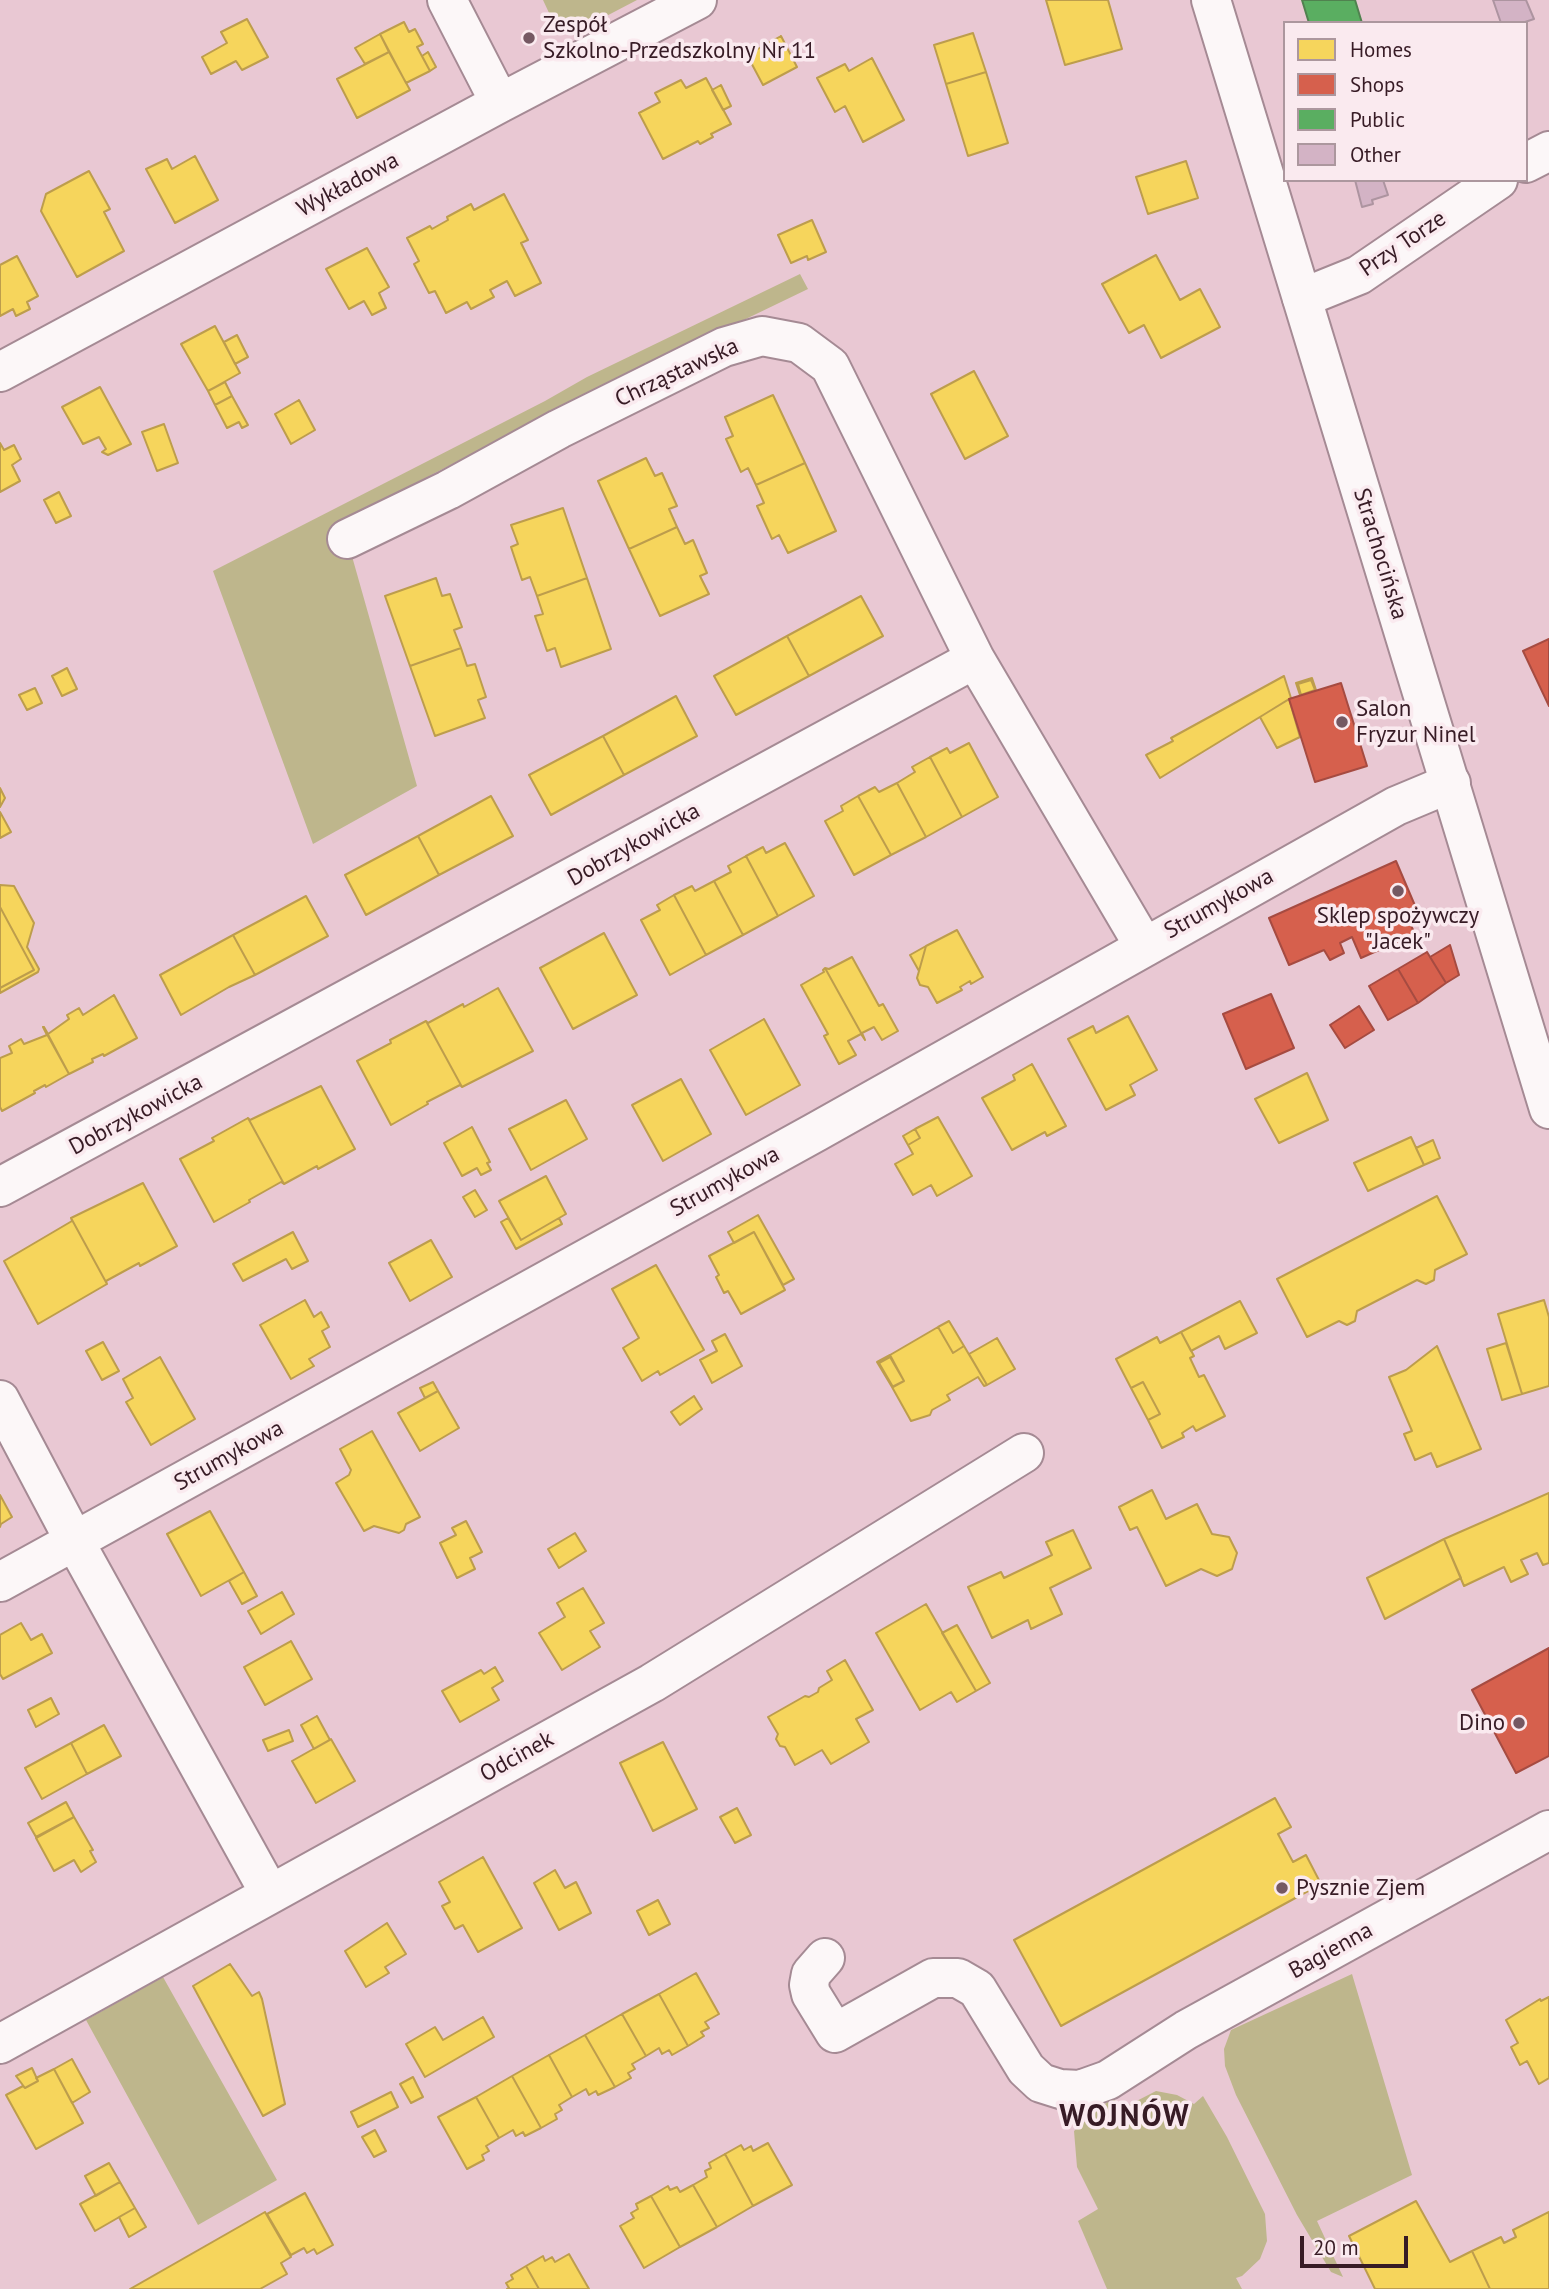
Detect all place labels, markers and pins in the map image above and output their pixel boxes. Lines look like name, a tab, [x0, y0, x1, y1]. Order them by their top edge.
place label: Zespół Szkolno-Przedszkolny Nr 11	[543, 11, 816, 65]
marker: Zespół Szkolno-Przedszkolny Nr 11	[521, 30, 537, 46]
place label: Salon Fryzur Ninel	[1356, 695, 1475, 749]
marker: Salon Fryzur Ninel	[1334, 714, 1350, 730]
marker: Sklep spożywczy "Jacek"	[1390, 883, 1406, 899]
place label: Sklep spożywczy "Jacek"	[1317, 902, 1479, 956]
place label: Dino	[1459, 1709, 1505, 1737]
marker: Dino	[1511, 1715, 1527, 1731]
place label: Pysznie Zjem	[1296, 1874, 1425, 1902]
marker: Pysznie Zjem	[1274, 1880, 1290, 1896]

